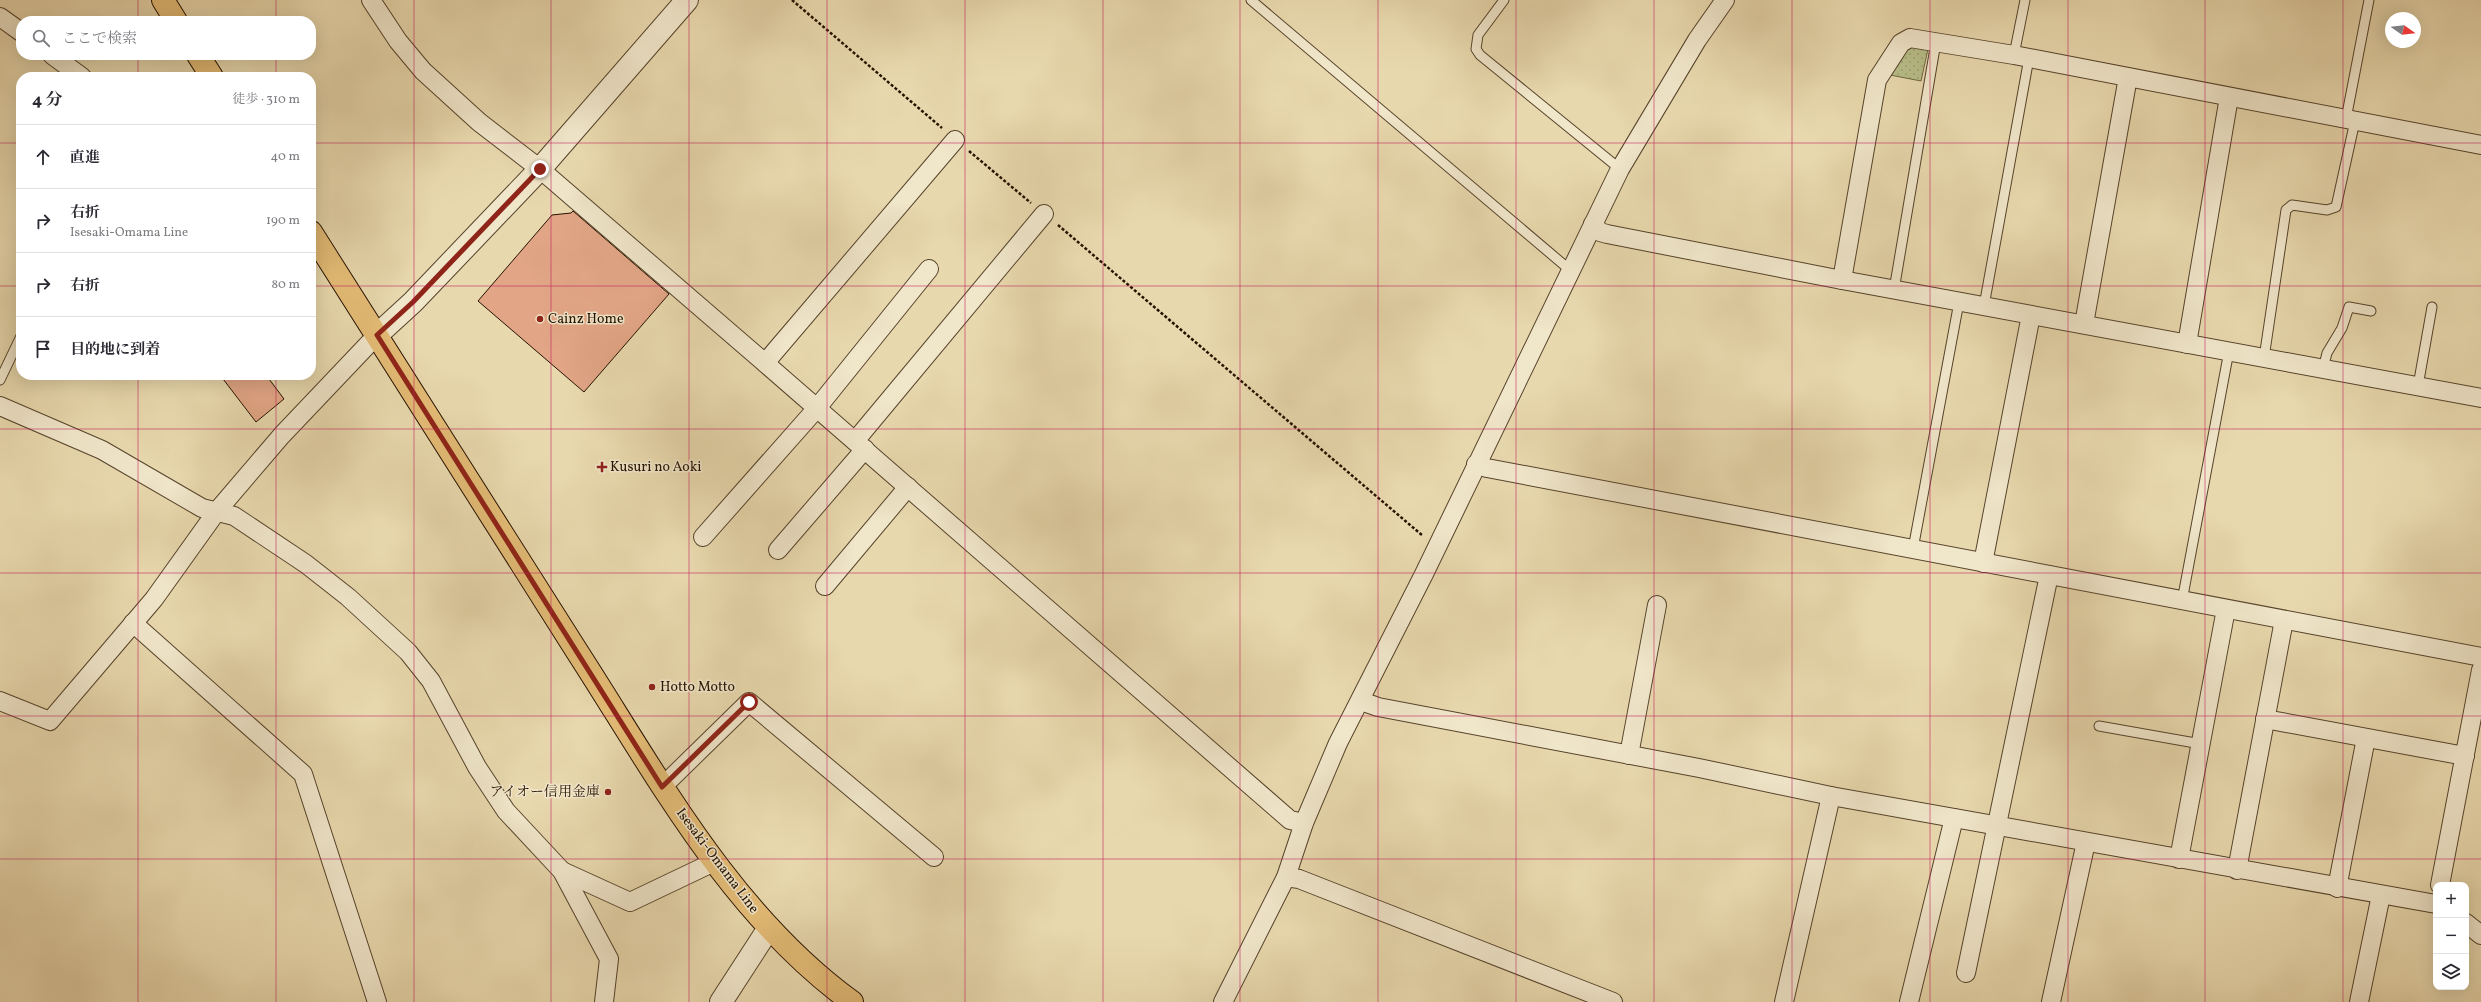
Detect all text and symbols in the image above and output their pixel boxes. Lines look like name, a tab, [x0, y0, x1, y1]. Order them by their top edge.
north arrow	[2385, 12, 2421, 48]
search box	[16, 16, 316, 60]
icon: search	[30, 27, 52, 49]
text: ここで検索	[62, 29, 137, 50]
text: 4 分	[32, 89, 63, 112]
text: 徒歩 · 310 m	[233, 91, 300, 109]
icon: ahead	[32, 146, 54, 168]
text: 直進	[70, 148, 100, 169]
text: 40 m	[271, 148, 300, 166]
route end	[531, 160, 549, 178]
text: 右折	[70, 203, 100, 224]
icon: right	[32, 210, 54, 232]
text: 190 m	[266, 212, 300, 230]
text: Isesaki-Omama Line	[70, 224, 188, 242]
icon: right	[32, 274, 54, 296]
text: 右折	[70, 276, 100, 297]
text: 80 m	[271, 276, 300, 294]
place label: Cainz Home	[548, 310, 624, 329]
marker: Cainz Home	[535, 314, 545, 324]
icon: arrive	[32, 338, 54, 360]
text: 目的地に到着	[70, 340, 160, 361]
place label: Kusuri no Aoki	[610, 458, 702, 477]
marker: Kusuri no Aoki	[597, 462, 607, 472]
place label: Hotto Motto	[660, 678, 735, 697]
marker: Hotto Motto	[647, 682, 657, 692]
route start	[740, 693, 758, 711]
place label: アイオー信用金庫	[490, 783, 600, 802]
marker: アイオー信用金庫	[603, 787, 613, 797]
street label: Isesaki-Omama Line	[671, 804, 763, 918]
map controls	[2433, 882, 2469, 990]
button: +	[2433, 882, 2469, 918]
button: −	[2433, 918, 2469, 954]
button: layers	[2433, 954, 2469, 990]

